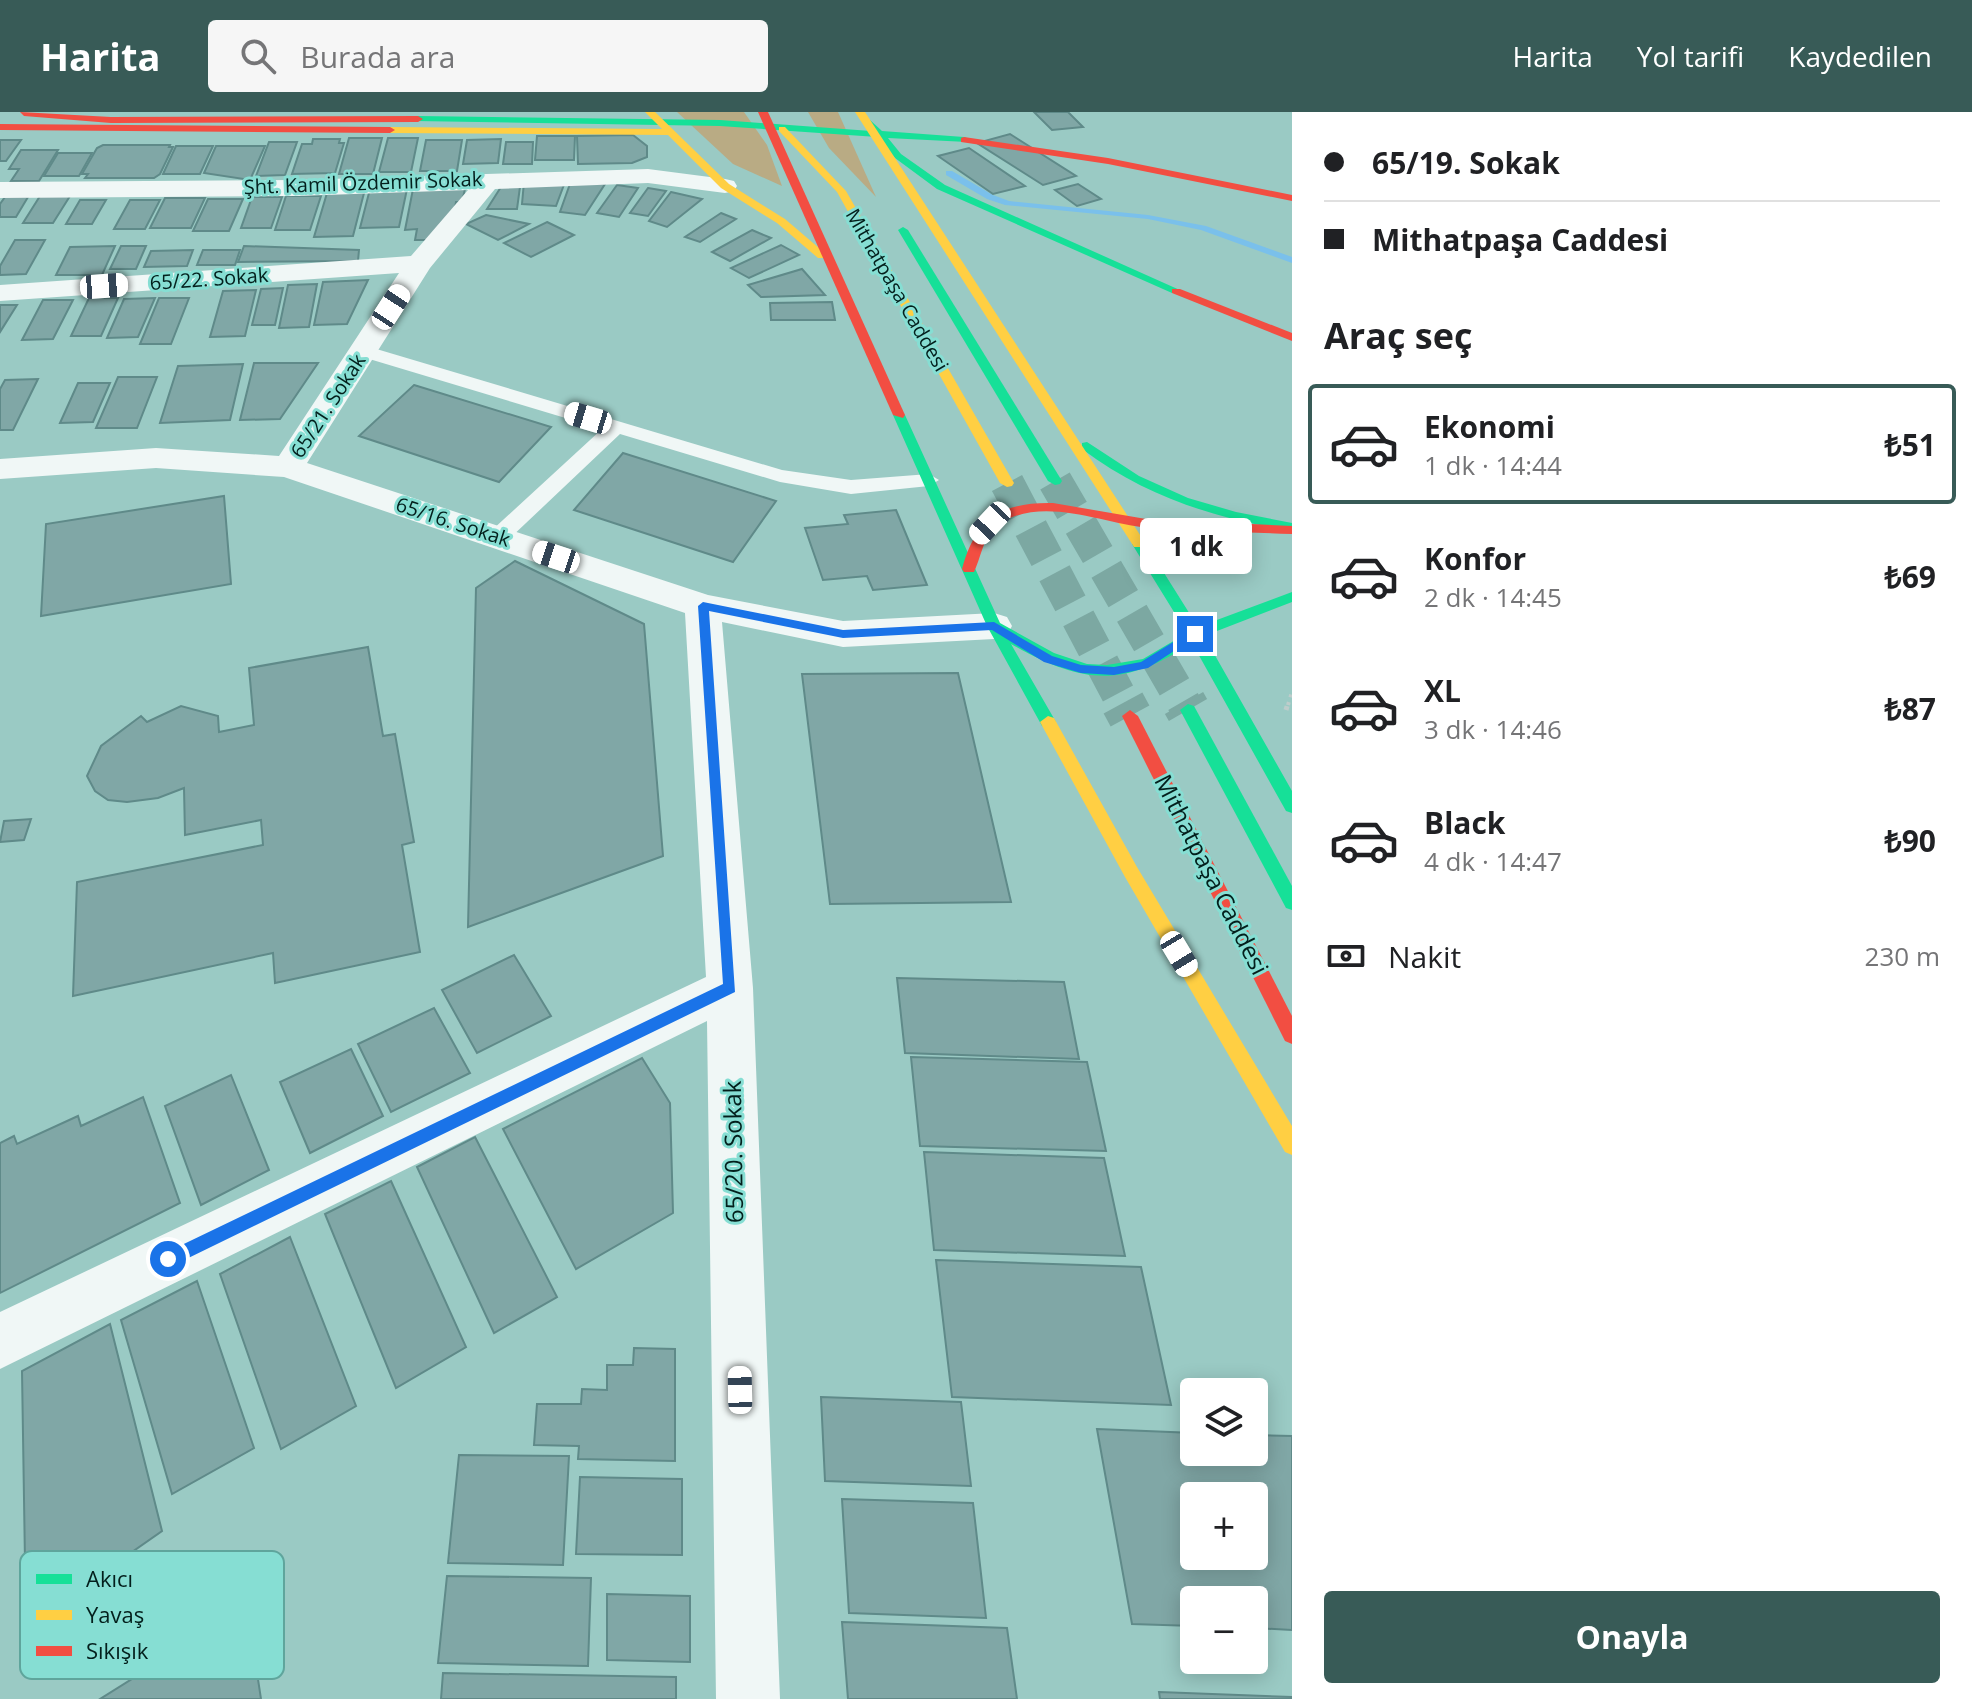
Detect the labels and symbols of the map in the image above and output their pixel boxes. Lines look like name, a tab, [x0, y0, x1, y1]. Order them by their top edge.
street label: Şht. Kamil Özdemir Sokak	[243, 165, 483, 200]
street label: Mithatpaşa Caddesi	[840, 203, 955, 376]
street label: 65/22. Sokak	[149, 261, 270, 296]
car	[79, 272, 129, 300]
car	[368, 280, 414, 334]
street label: 65/21. Sokak	[284, 348, 371, 463]
car	[562, 400, 614, 436]
street label: 65/16. Sokak	[393, 490, 514, 553]
car	[965, 497, 1015, 549]
callout: 1 dk	[1139, 518, 1251, 574]
car	[529, 538, 583, 576]
route end	[1177, 616, 1213, 652]
street label: Mithatpaşa Caddesi	[1148, 769, 1277, 980]
car	[1156, 927, 1202, 981]
street label: 65/20. Sokak	[715, 1080, 750, 1223]
route start	[150, 1241, 186, 1277]
car	[728, 1366, 752, 1414]
legend	[20, 1551, 284, 1679]
text: Akıcı	[86, 1563, 133, 1593]
text: Yavaş	[86, 1599, 144, 1629]
text: Sıkışık	[86, 1635, 149, 1665]

